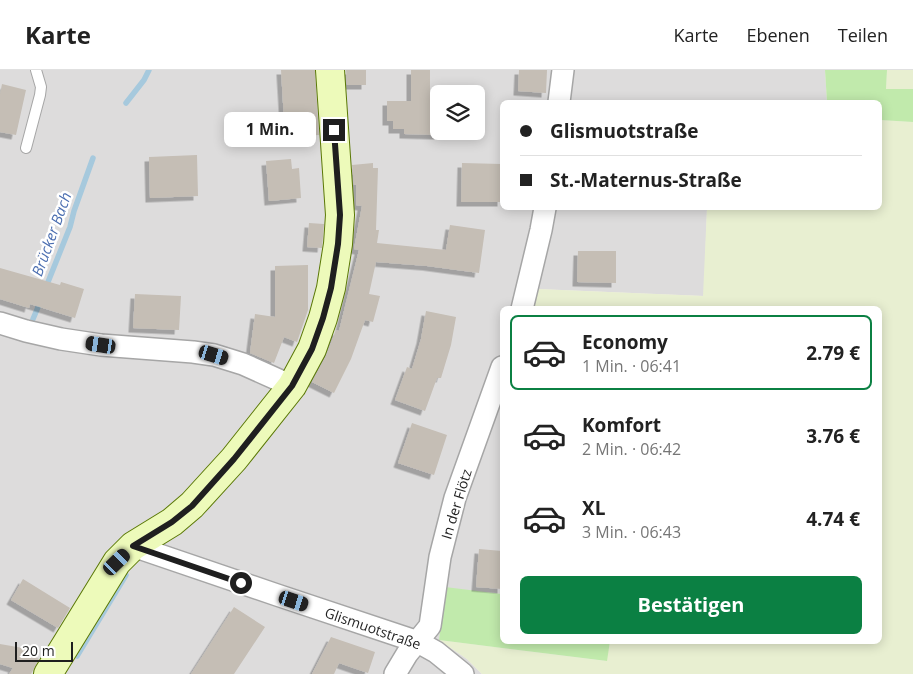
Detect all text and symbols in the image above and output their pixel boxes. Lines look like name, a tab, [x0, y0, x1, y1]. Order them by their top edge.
text: Karte	[25, 18, 91, 51]
text: Karte	[674, 23, 718, 47]
text: Ebenen	[746, 23, 810, 47]
text: Teilen	[838, 23, 888, 47]
map controls	[430, 85, 485, 140]
button: layers	[430, 85, 485, 140]
callout: 1 Min.	[224, 112, 316, 148]
text: 1 Min.	[246, 118, 294, 140]
text: Glismuotstraße	[550, 118, 698, 144]
route end	[323, 119, 345, 141]
text: St.-Maternus-Straße	[550, 167, 742, 193]
water label: Brücker Bach	[27, 189, 75, 279]
text: Economy	[582, 329, 668, 355]
icon: car	[522, 330, 567, 375]
car	[85, 335, 116, 355]
text: 2.79 €	[806, 340, 860, 366]
car	[197, 343, 230, 367]
text: 1 Min. · 06:41	[582, 355, 681, 377]
text: Komfort	[582, 412, 661, 438]
icon: car	[522, 413, 567, 458]
text: 3.76 €	[806, 423, 860, 449]
text: 2 Min. · 06:42	[582, 438, 681, 460]
street label: In der Flötz	[436, 466, 476, 542]
text: XL	[582, 495, 605, 521]
icon: car	[522, 496, 567, 541]
text: 4.74 €	[806, 506, 860, 532]
text: 3 Min. · 06:43	[582, 521, 681, 543]
car	[100, 546, 133, 578]
route start	[230, 572, 252, 594]
button: Bestätigen	[520, 576, 862, 634]
car	[277, 589, 310, 613]
street label: Glismuotstraße	[322, 603, 424, 653]
scale bar	[15, 639, 72, 662]
text: 20 m	[22, 641, 55, 660]

